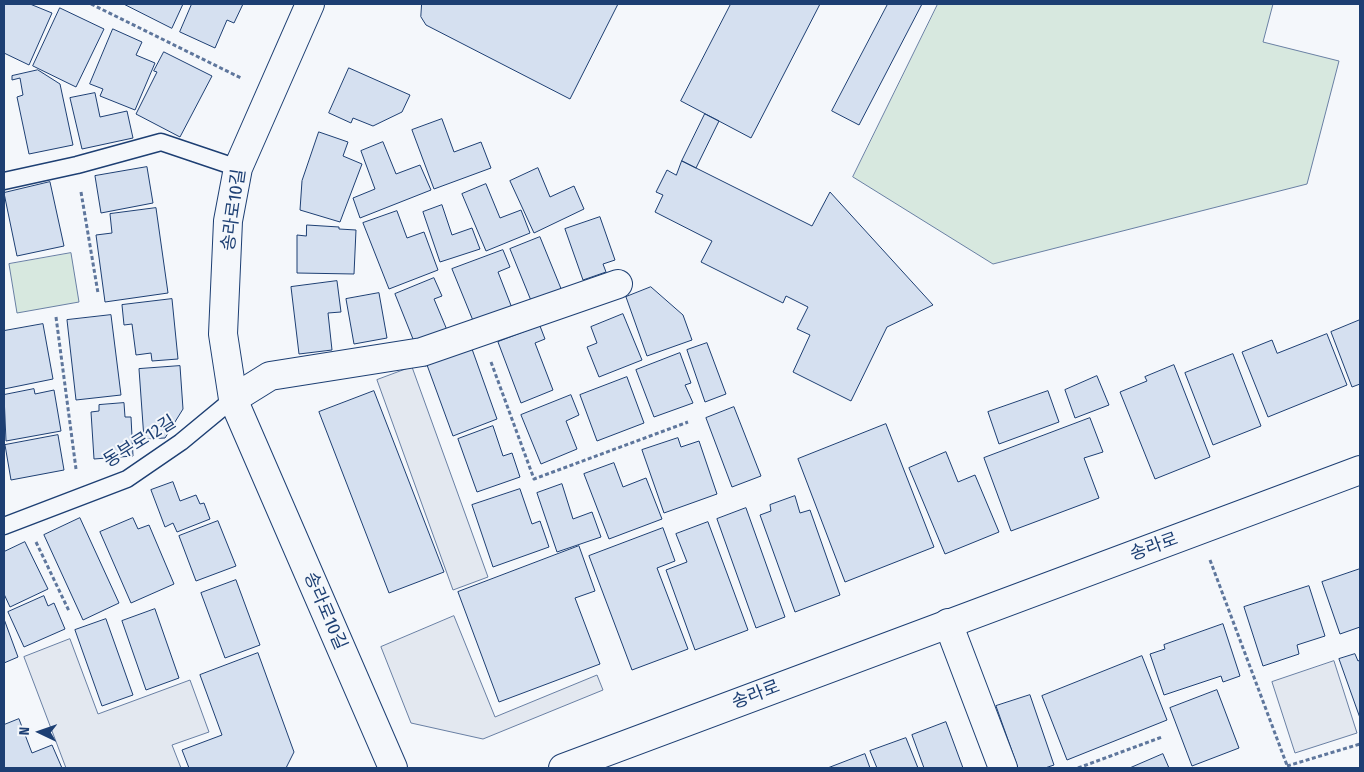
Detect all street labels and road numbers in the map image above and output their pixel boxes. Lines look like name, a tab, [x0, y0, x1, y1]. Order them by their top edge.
street label: 송라로10길	[218, 168, 250, 252]
street label: 동부로12길	[100, 411, 180, 473]
street label: 송라로	[1127, 528, 1181, 566]
street label: 송라로10길	[299, 569, 351, 653]
street label: 송라로	[729, 676, 783, 714]

